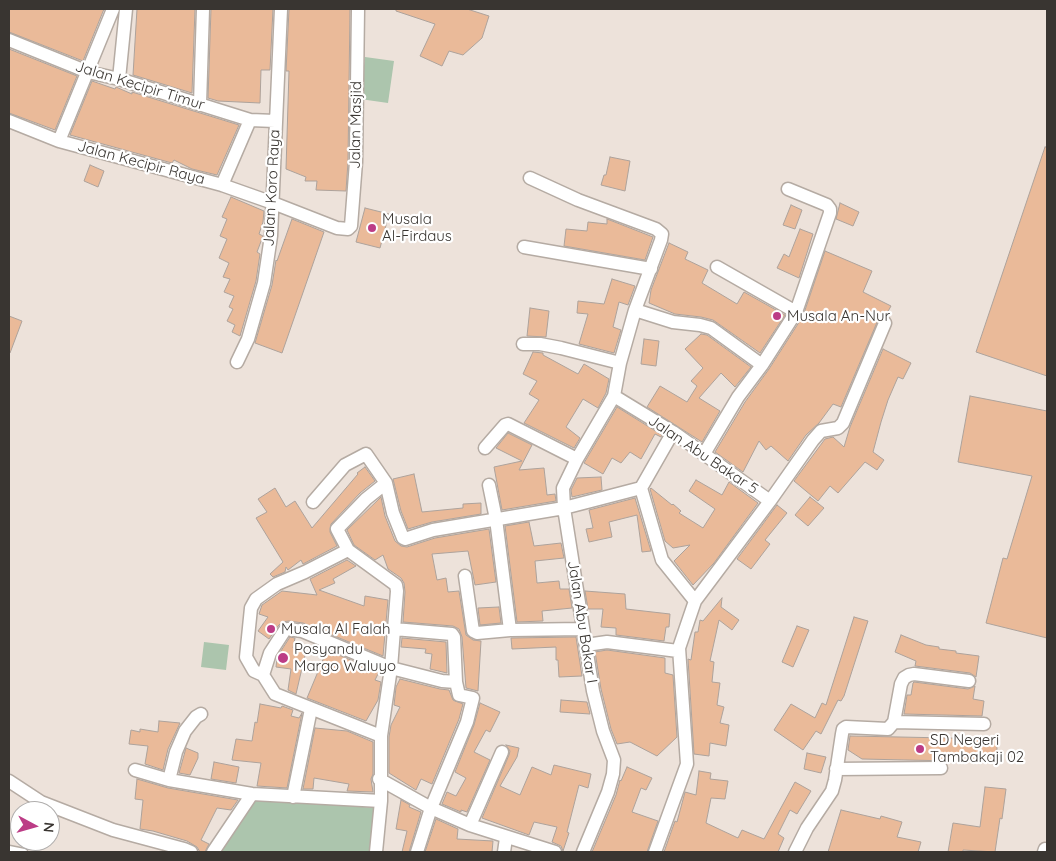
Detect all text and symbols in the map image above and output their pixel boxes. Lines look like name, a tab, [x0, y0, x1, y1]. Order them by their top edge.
street label: Jalan Kecipir Timur	[73, 58, 207, 114]
street label: Jalan Masjid	[346, 81, 366, 169]
street label: Jalan Koro Raya	[260, 129, 284, 247]
street label: Jalan Kecipir Raya	[75, 137, 207, 189]
place label: Musala Al-Firdaus	[382, 210, 452, 245]
marker: Musala Al-Firdaus	[366, 222, 378, 234]
place label: Musala An-Nur	[787, 307, 890, 325]
marker: Musala An-Nur	[771, 310, 783, 322]
street label: Jalan Abu Bakar 5	[645, 412, 761, 498]
street label: Jalan Abu Bakar I	[563, 559, 601, 685]
place label: Musala Al Falah	[281, 620, 390, 638]
marker: Musala Al Falah	[265, 623, 277, 635]
place label: Posyandu Margo Waluyo	[294, 640, 396, 675]
marker: Posyandu Margo Waluyo	[276, 651, 290, 665]
place label: SD Negeri Tambakaji 02	[930, 731, 1024, 766]
marker: SD Negeri Tambakaji 02	[914, 743, 926, 755]
north arrow	[10, 801, 60, 851]
text: N	[39, 821, 58, 834]

